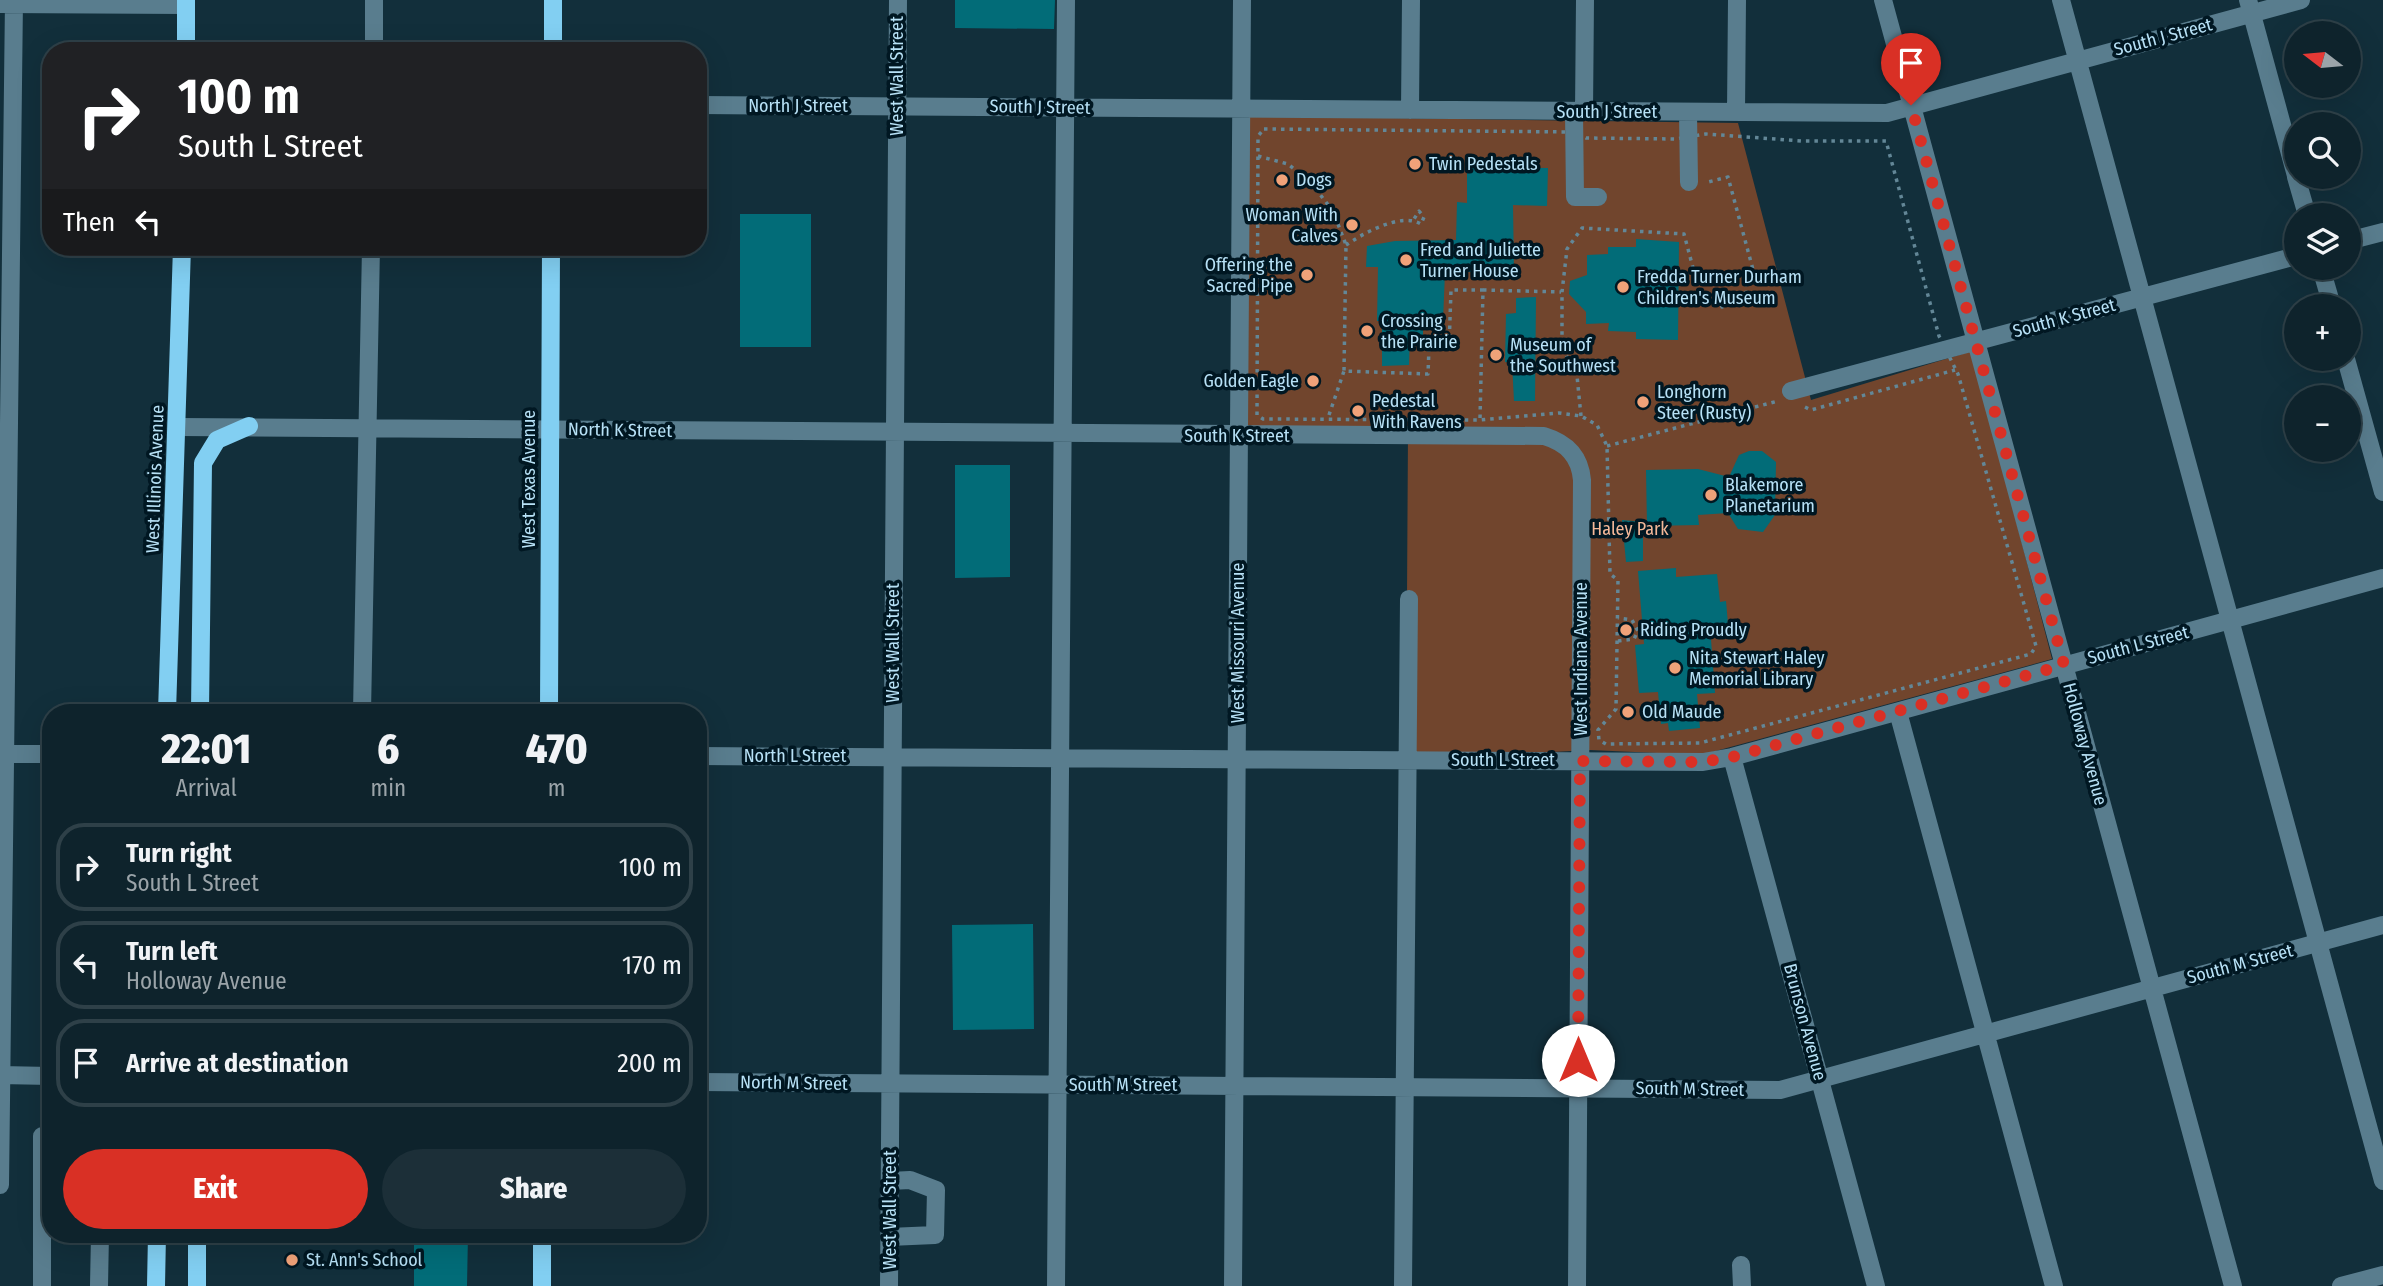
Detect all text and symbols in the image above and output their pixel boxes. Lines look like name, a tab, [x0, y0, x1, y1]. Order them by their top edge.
street label: South J Street	[2111, 13, 2215, 61]
street label: West Wall Street	[886, 16, 908, 136]
north arrow	[2284, 21, 2361, 98]
map controls	[2284, 21, 2361, 462]
pin	[1881, 33, 1941, 105]
icon: arrive	[1892, 44, 1930, 82]
text: 100 m	[178, 67, 300, 126]
icon: right	[63, 70, 154, 161]
street label: North J Street	[748, 95, 848, 117]
street label: South J Street	[989, 95, 1091, 119]
street label: South J Street	[1557, 101, 1658, 123]
button: search	[2284, 112, 2361, 189]
text: South L Street	[178, 127, 363, 165]
place label: Twin Pedestals	[1429, 153, 1538, 175]
marker: Twin Pedestals	[1407, 156, 1423, 172]
place label: Dogs	[1296, 169, 1332, 191]
marker: Dogs	[1274, 172, 1290, 188]
icon: left	[129, 203, 167, 241]
button: layers	[2284, 203, 2361, 280]
place label: Woman With Calves	[1245, 204, 1338, 247]
text: Then	[63, 207, 115, 238]
marker: Woman With Calves	[1344, 217, 1360, 233]
place label: Fred and Juliette Turner House	[1420, 239, 1541, 282]
marker: Fred and Juliette Turner House	[1398, 252, 1414, 268]
place label: Offering the Sacred Pipe	[1205, 254, 1293, 297]
place label: Fredda Turner Durham Children's Museum	[1637, 266, 1802, 309]
marker: Offering the Sacred Pipe	[1299, 267, 1315, 283]
marker: Fredda Turner Durham Children's Museum	[1615, 279, 1631, 295]
street label: South K Street	[2010, 294, 2118, 342]
button: +	[2284, 294, 2361, 371]
place label: Crossing the Prairie	[1381, 310, 1457, 353]
marker: Crossing the Prairie	[1359, 323, 1375, 339]
place label: Museum of the Southwest	[1510, 334, 1616, 377]
marker: Museum of the Southwest	[1488, 347, 1504, 363]
place label: Golden Eagle	[1203, 370, 1299, 392]
marker: Golden Eagle	[1305, 373, 1321, 389]
place label: Longhorn Steer (Rusty)	[1657, 381, 1751, 424]
button: −	[2284, 385, 2361, 462]
place label: Pedestal With Ravens	[1372, 390, 1462, 433]
marker: Longhorn Steer (Rusty)	[1635, 394, 1651, 410]
marker: Pedestal With Ravens	[1350, 403, 1366, 419]
street label: West Illinois Avenue	[141, 404, 169, 553]
street label: West Texas Avenue	[518, 410, 540, 548]
street label: North K Street	[568, 418, 672, 442]
street label: South K Street	[1184, 425, 1290, 447]
place label: Blakemore Planetarium	[1725, 474, 1815, 517]
marker: Blakemore Planetarium	[1703, 487, 1719, 503]
park label: Haley Park	[1591, 518, 1669, 540]
street label: West Missouri Avenue	[1227, 563, 1249, 723]
street label: West Indiana Avenue	[1570, 582, 1592, 736]
street label: West Wall Street	[882, 583, 904, 703]
place label: Riding Proudly	[1640, 619, 1747, 641]
street label: South L Street	[2085, 621, 2191, 669]
marker: Riding Proudly	[1618, 622, 1634, 638]
place label: Nita Stewart Haley Memorial Library	[1689, 647, 1825, 690]
marker: Nita Stewart Haley Memorial Library	[1667, 660, 1683, 676]
street label: Holloway Avenue	[2058, 680, 2112, 808]
place label: Old Maude	[1642, 701, 1722, 723]
marker: Old Maude	[1620, 704, 1636, 720]
text: 22:01	[161, 724, 251, 774]
text: 6	[377, 724, 399, 774]
text: 470	[525, 724, 588, 774]
street label: North L Street	[744, 745, 846, 767]
street label: South L Street	[1451, 749, 1555, 771]
text: Arrival	[176, 774, 237, 802]
text: min	[370, 774, 406, 802]
text: m	[548, 774, 565, 802]
text: Turn right	[126, 838, 232, 869]
icon: right	[67, 848, 105, 886]
text: 100 m	[619, 852, 682, 883]
text: South L Street	[126, 869, 259, 897]
text: Turn left	[126, 936, 218, 967]
street label: South M Street	[2185, 939, 2295, 989]
icon: left	[67, 946, 105, 984]
text: 170 m	[622, 950, 682, 981]
street label: Brunson Avenue	[1779, 961, 1831, 1083]
text: Holloway Avenue	[126, 967, 287, 995]
position arrow	[1541, 1023, 1615, 1097]
icon: arrive	[67, 1044, 105, 1082]
text: Arrive at destination	[126, 1048, 349, 1079]
text: 200 m	[617, 1048, 682, 1079]
street label: North M Street	[740, 1071, 848, 1095]
street label: South M Street	[1069, 1074, 1177, 1096]
street label: South M Street	[1635, 1077, 1745, 1101]
button: Exit	[63, 1149, 368, 1229]
button: Share	[382, 1149, 686, 1229]
street label: West Wall Street	[879, 1150, 901, 1270]
place label: St. Ann's School	[306, 1249, 423, 1271]
marker: St. Ann's School	[284, 1252, 300, 1268]

